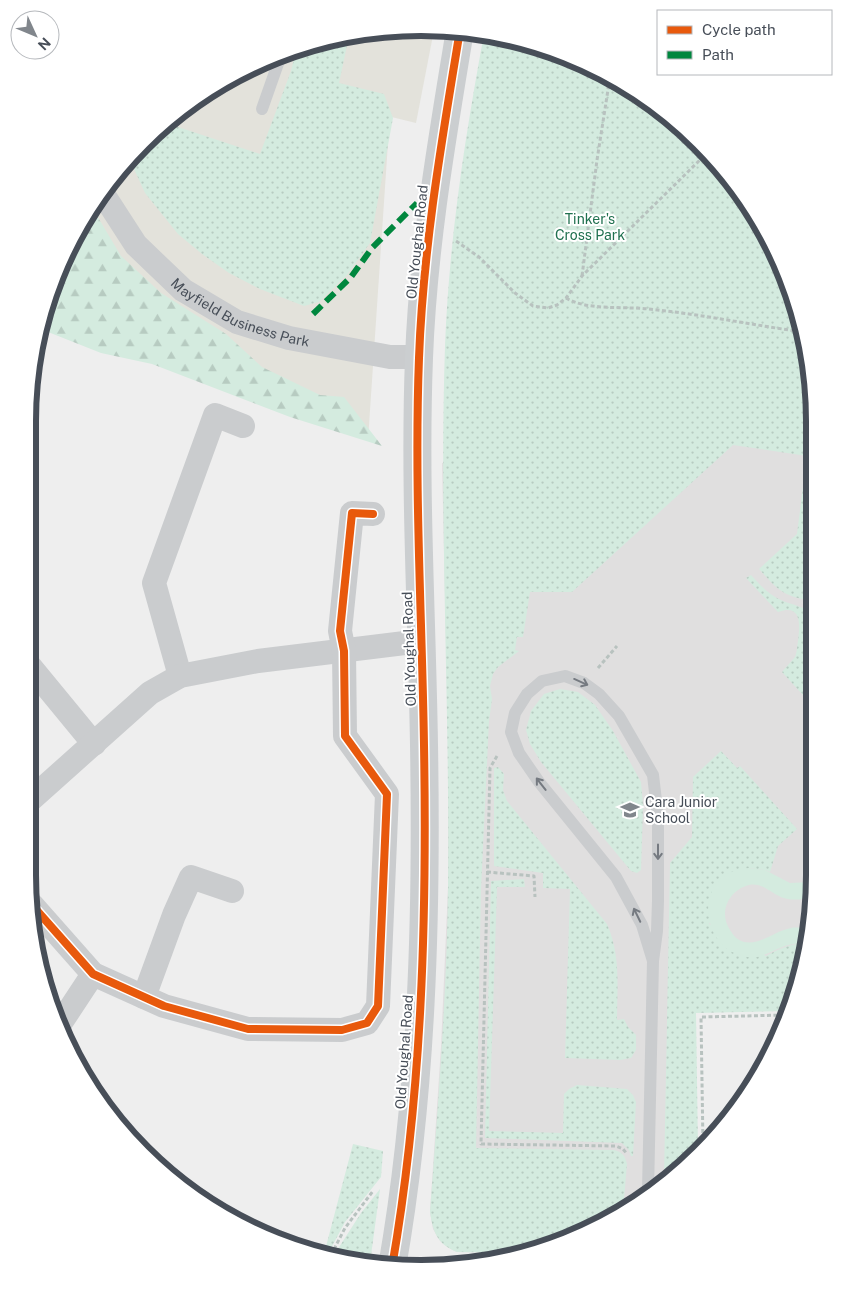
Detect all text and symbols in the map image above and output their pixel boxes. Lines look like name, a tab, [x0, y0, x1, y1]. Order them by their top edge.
north arrow	[10, 10, 60, 60]
legend	[657, 10, 832, 75]
text: Cycle path	[702, 21, 776, 38]
text: N	[35, 35, 54, 54]
text: Path	[702, 46, 734, 63]
street label: Old Youghal Road	[403, 184, 431, 300]
park label: Tinker's Cross Park	[555, 211, 625, 243]
street label: Mayfield Business Park	[168, 275, 311, 350]
street label: Old Youghal Road	[399, 591, 419, 707]
one-way arrow	[573, 678, 588, 688]
one-way arrow	[536, 778, 547, 791]
place label: Cara Junior School	[645, 794, 717, 826]
school or university icon: Cara Junior School	[619, 799, 641, 821]
one-way arrow	[653, 844, 663, 860]
one-way arrow	[632, 908, 641, 923]
street label: Old Youghal Road	[392, 994, 416, 1110]

